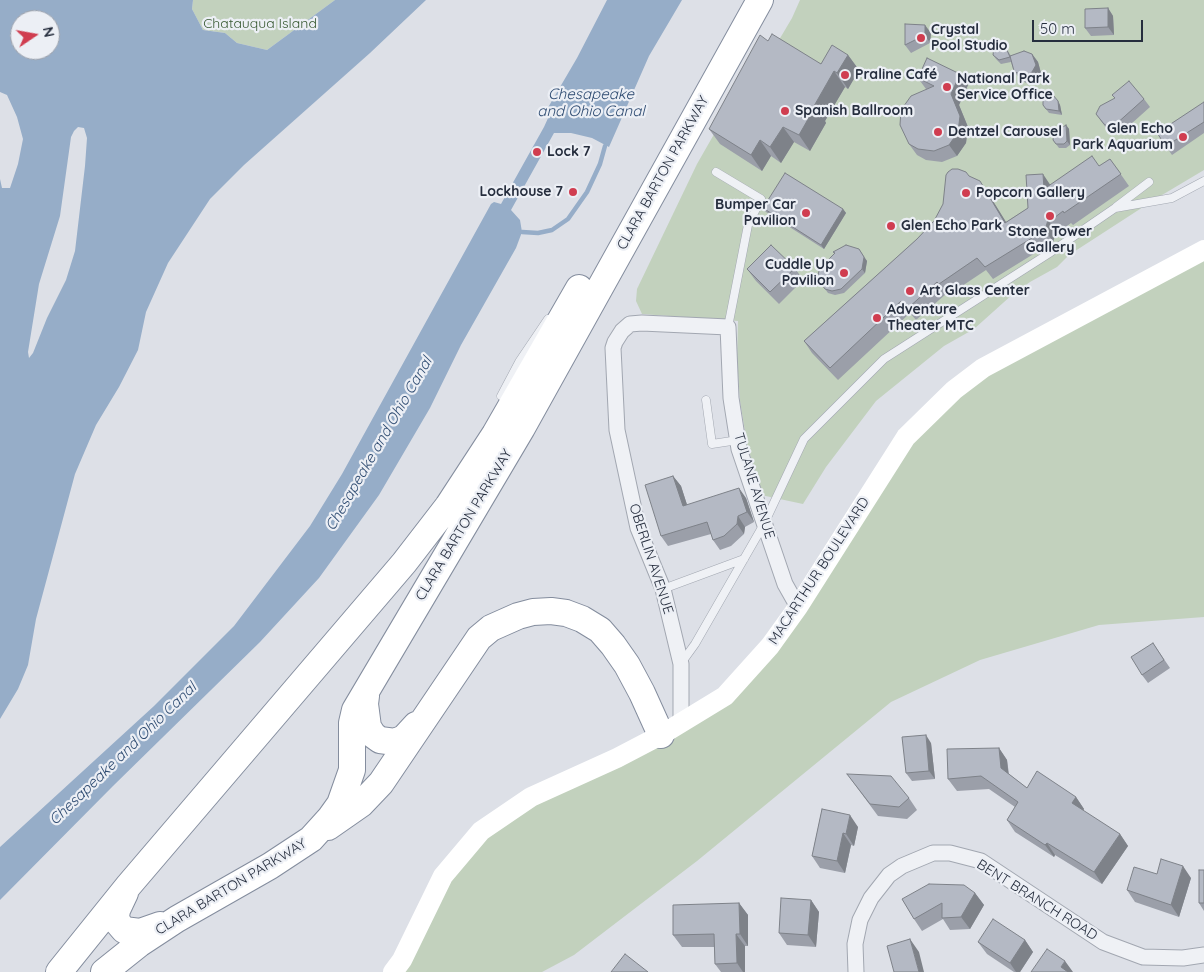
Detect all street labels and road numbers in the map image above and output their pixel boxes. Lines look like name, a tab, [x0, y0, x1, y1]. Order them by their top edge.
street label: CLARA BARTON PARKWAY	[614, 93, 712, 253]
street label: TULANE AVENUE	[730, 431, 778, 541]
street label: CLARA BARTON PARKWAY	[412, 446, 516, 604]
street label: MACARTHUR BOULEVARD	[765, 494, 873, 648]
street label: OBERLIN AVENUE	[625, 502, 677, 616]
street label: CLARA BARTON PARKWAY	[152, 835, 310, 939]
street label: BENT BRANCH ROAD	[973, 856, 1101, 944]

